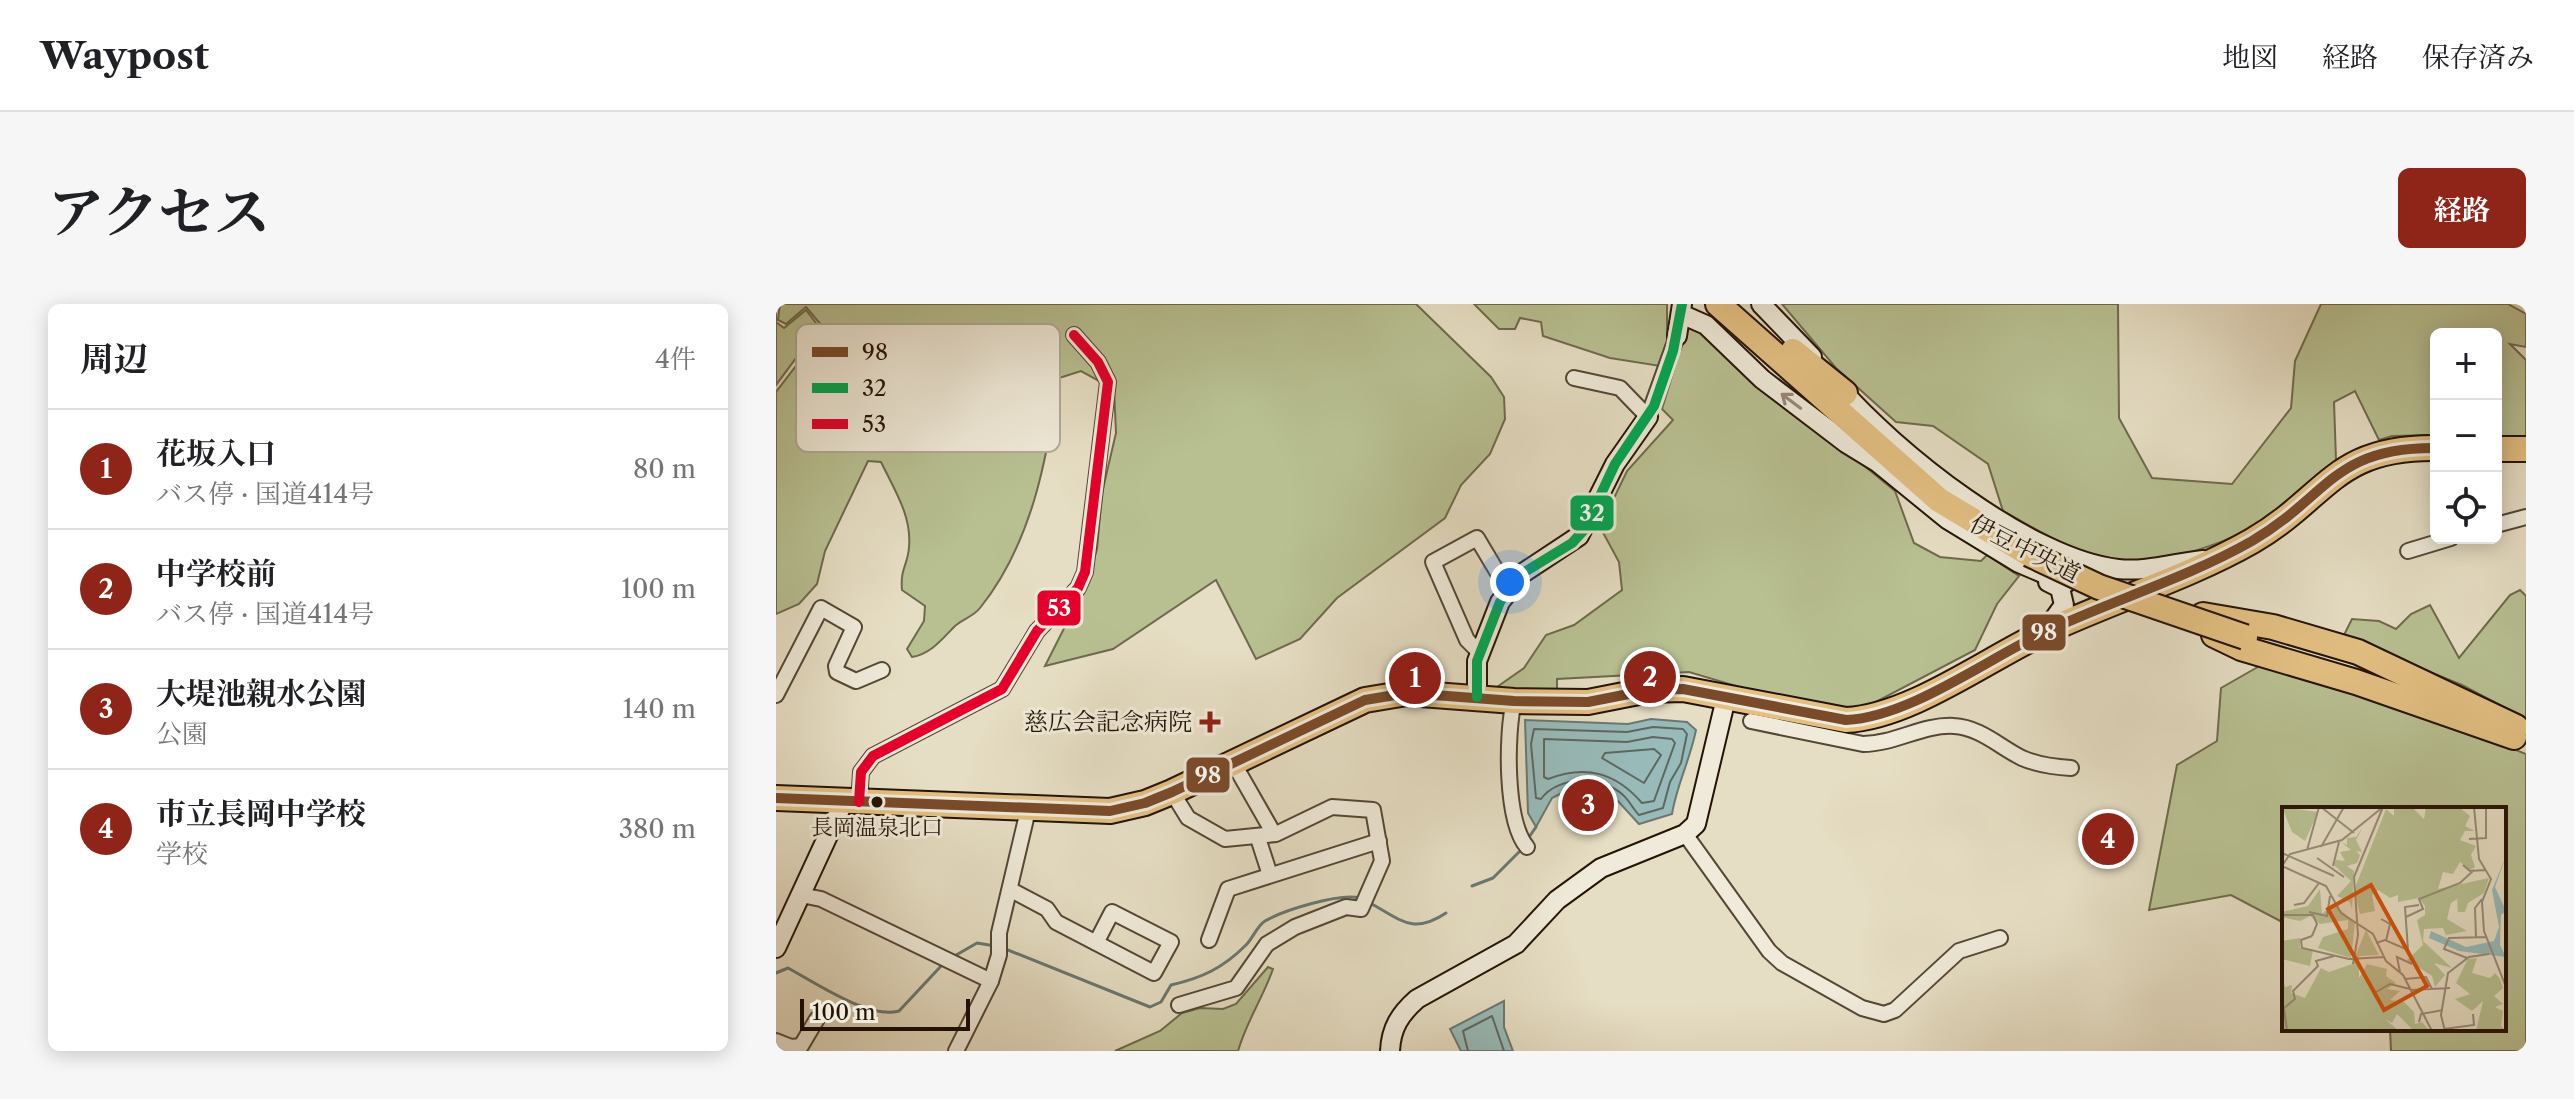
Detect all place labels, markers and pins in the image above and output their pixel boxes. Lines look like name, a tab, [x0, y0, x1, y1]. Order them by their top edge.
pin: 2	[1624, 647, 1676, 707]
pin: 1	[1389, 648, 1441, 708]
place label: 慈広会記念病院	[1024, 707, 1192, 736]
marker: 慈広会記念病院	[1199, 711, 1221, 733]
pin: 3	[1562, 775, 1614, 835]
marker: 長岡温泉北口	[869, 794, 885, 810]
pin: 4	[2082, 809, 2134, 869]
place label: 長岡温泉北口	[811, 814, 943, 841]

